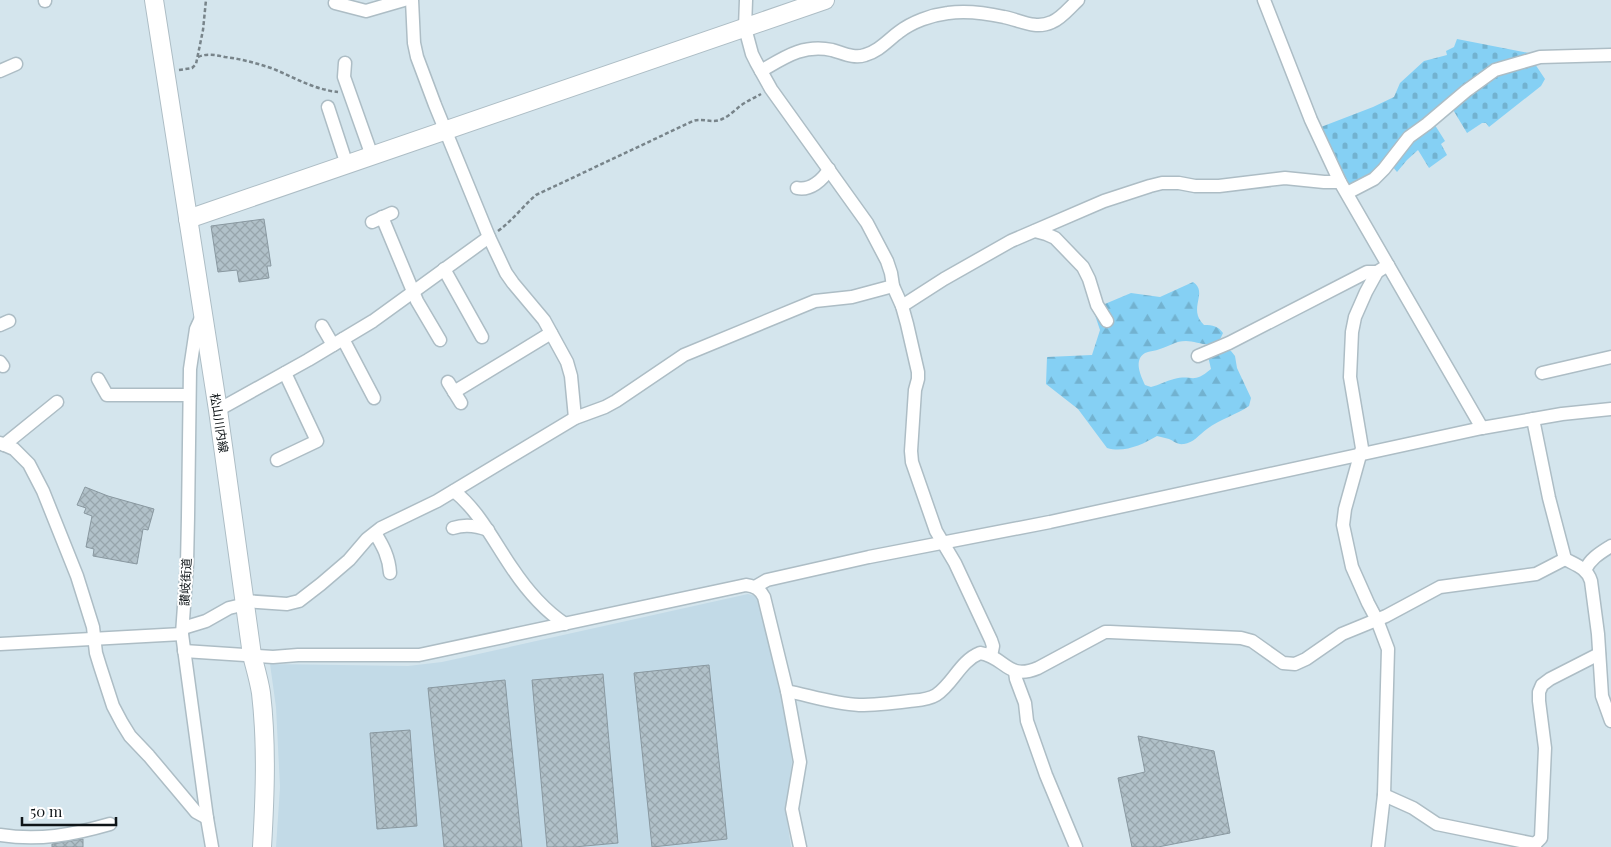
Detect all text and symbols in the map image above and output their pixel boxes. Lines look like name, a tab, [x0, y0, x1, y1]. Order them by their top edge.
street label: 松山川内線	[207, 392, 233, 454]
street label: 讃岐街道	[176, 558, 194, 606]
scale bar	[22, 794, 116, 826]
text: 50 m	[30, 801, 63, 821]

